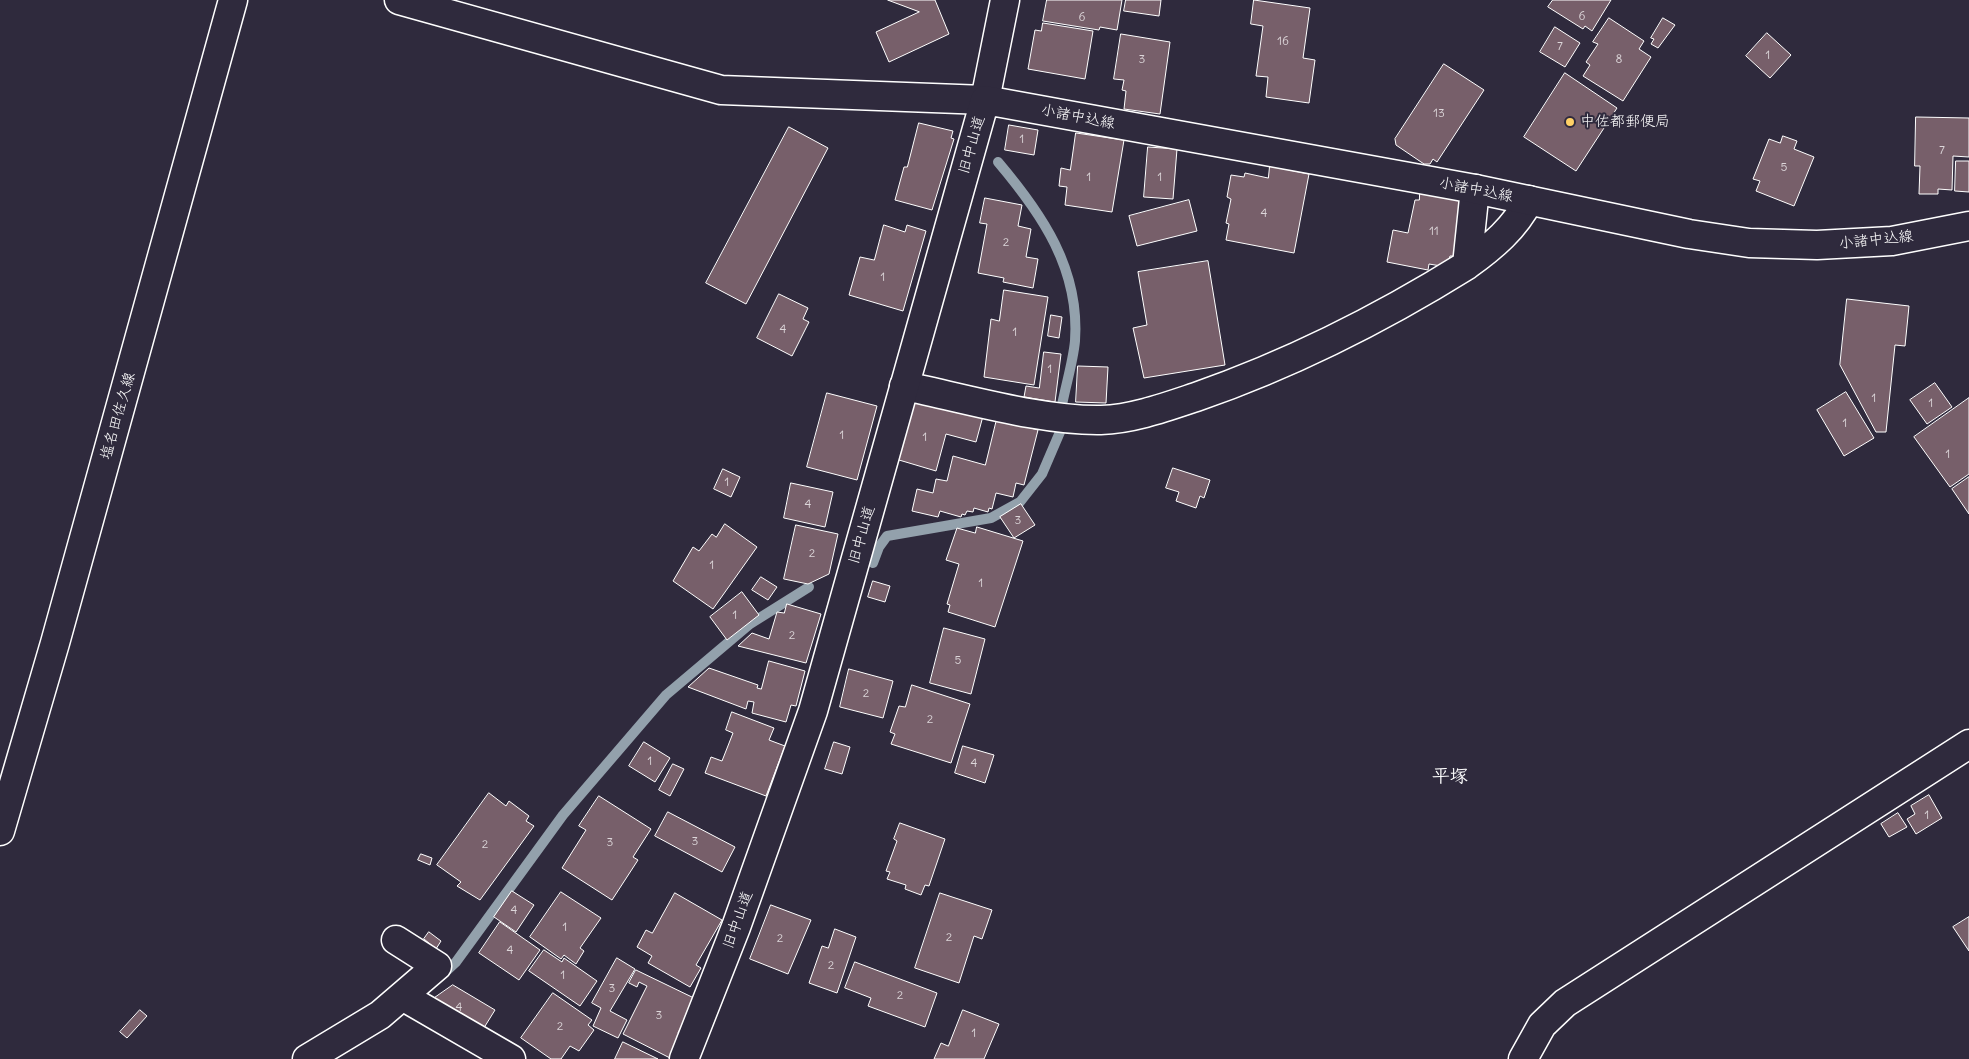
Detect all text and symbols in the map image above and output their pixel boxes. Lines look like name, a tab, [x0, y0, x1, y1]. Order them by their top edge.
house number: 6	[1579, 10, 1585, 24]
house number: 6	[1079, 11, 1085, 25]
house number: 16	[1277, 35, 1289, 49]
house number: 7	[1557, 40, 1563, 54]
house number: 1	[1766, 49, 1770, 63]
house number: 3	[1139, 53, 1145, 67]
house number: 8	[1616, 53, 1622, 67]
street label: 小諸中込線	[1039, 101, 1117, 133]
house number: 13	[1433, 107, 1445, 121]
place label: 中佐都郵便局	[1580, 113, 1670, 131]
street label: 旧中山道	[955, 114, 989, 176]
marker: 中佐都郵便局	[1564, 116, 1576, 128]
house number: 1	[1020, 133, 1024, 147]
house number: 7	[1939, 144, 1945, 158]
house number: 5	[1781, 161, 1787, 175]
house number: 1	[1087, 171, 1091, 185]
house number: 1	[1158, 171, 1162, 185]
street label: 小諸中込線	[1437, 174, 1515, 206]
house number: 4	[1261, 207, 1267, 221]
house number: 11	[1429, 225, 1439, 239]
street label: 小諸中込線	[1838, 227, 1914, 253]
house number: 2	[1003, 236, 1009, 250]
house number: 1	[881, 271, 885, 285]
house number: 4	[780, 323, 786, 337]
house number: 1	[1013, 326, 1017, 340]
house number: 1	[1048, 363, 1052, 377]
street label: 塩名田佐久線	[97, 370, 139, 462]
house number: 1	[1872, 392, 1876, 406]
house number: 1	[1929, 397, 1933, 411]
house number: 1	[1843, 417, 1847, 431]
house number: 1	[840, 429, 844, 443]
house number: 1	[923, 431, 927, 445]
house number: 1	[1946, 448, 1950, 462]
house number: 1	[725, 476, 729, 490]
house number: 4	[805, 498, 811, 512]
street label: 旧中山道	[845, 504, 879, 566]
house number: 3	[1015, 514, 1021, 528]
house number: 2	[809, 547, 815, 561]
house number: 1	[710, 559, 714, 573]
house number: 1	[979, 577, 983, 591]
house number: 1	[733, 609, 737, 623]
house number: 2	[789, 629, 795, 643]
house number: 5	[955, 654, 961, 668]
house number: 2	[863, 687, 869, 701]
house number: 2	[927, 713, 933, 727]
house number: 1	[648, 755, 652, 769]
house number: 4	[971, 757, 977, 771]
district label: 平塚	[1432, 766, 1468, 788]
house number: 1	[1925, 809, 1929, 823]
house number: 3	[692, 835, 698, 849]
house number: 3	[607, 836, 613, 850]
house number: 2	[482, 838, 488, 852]
street label: 旧中山道	[719, 889, 757, 951]
house number: 4	[511, 904, 517, 918]
house number: 1	[563, 921, 567, 935]
house number: 2	[946, 931, 952, 945]
house number: 2	[777, 932, 783, 946]
house number: 4	[507, 944, 513, 958]
house number: 2	[828, 959, 834, 973]
house number: 1	[561, 969, 565, 983]
house number: 3	[609, 982, 615, 996]
house number: 2	[897, 989, 903, 1003]
house number: 4	[456, 1001, 462, 1015]
house number: 3	[656, 1009, 662, 1023]
house number: 2	[557, 1020, 563, 1034]
house number: 1	[972, 1027, 976, 1041]

